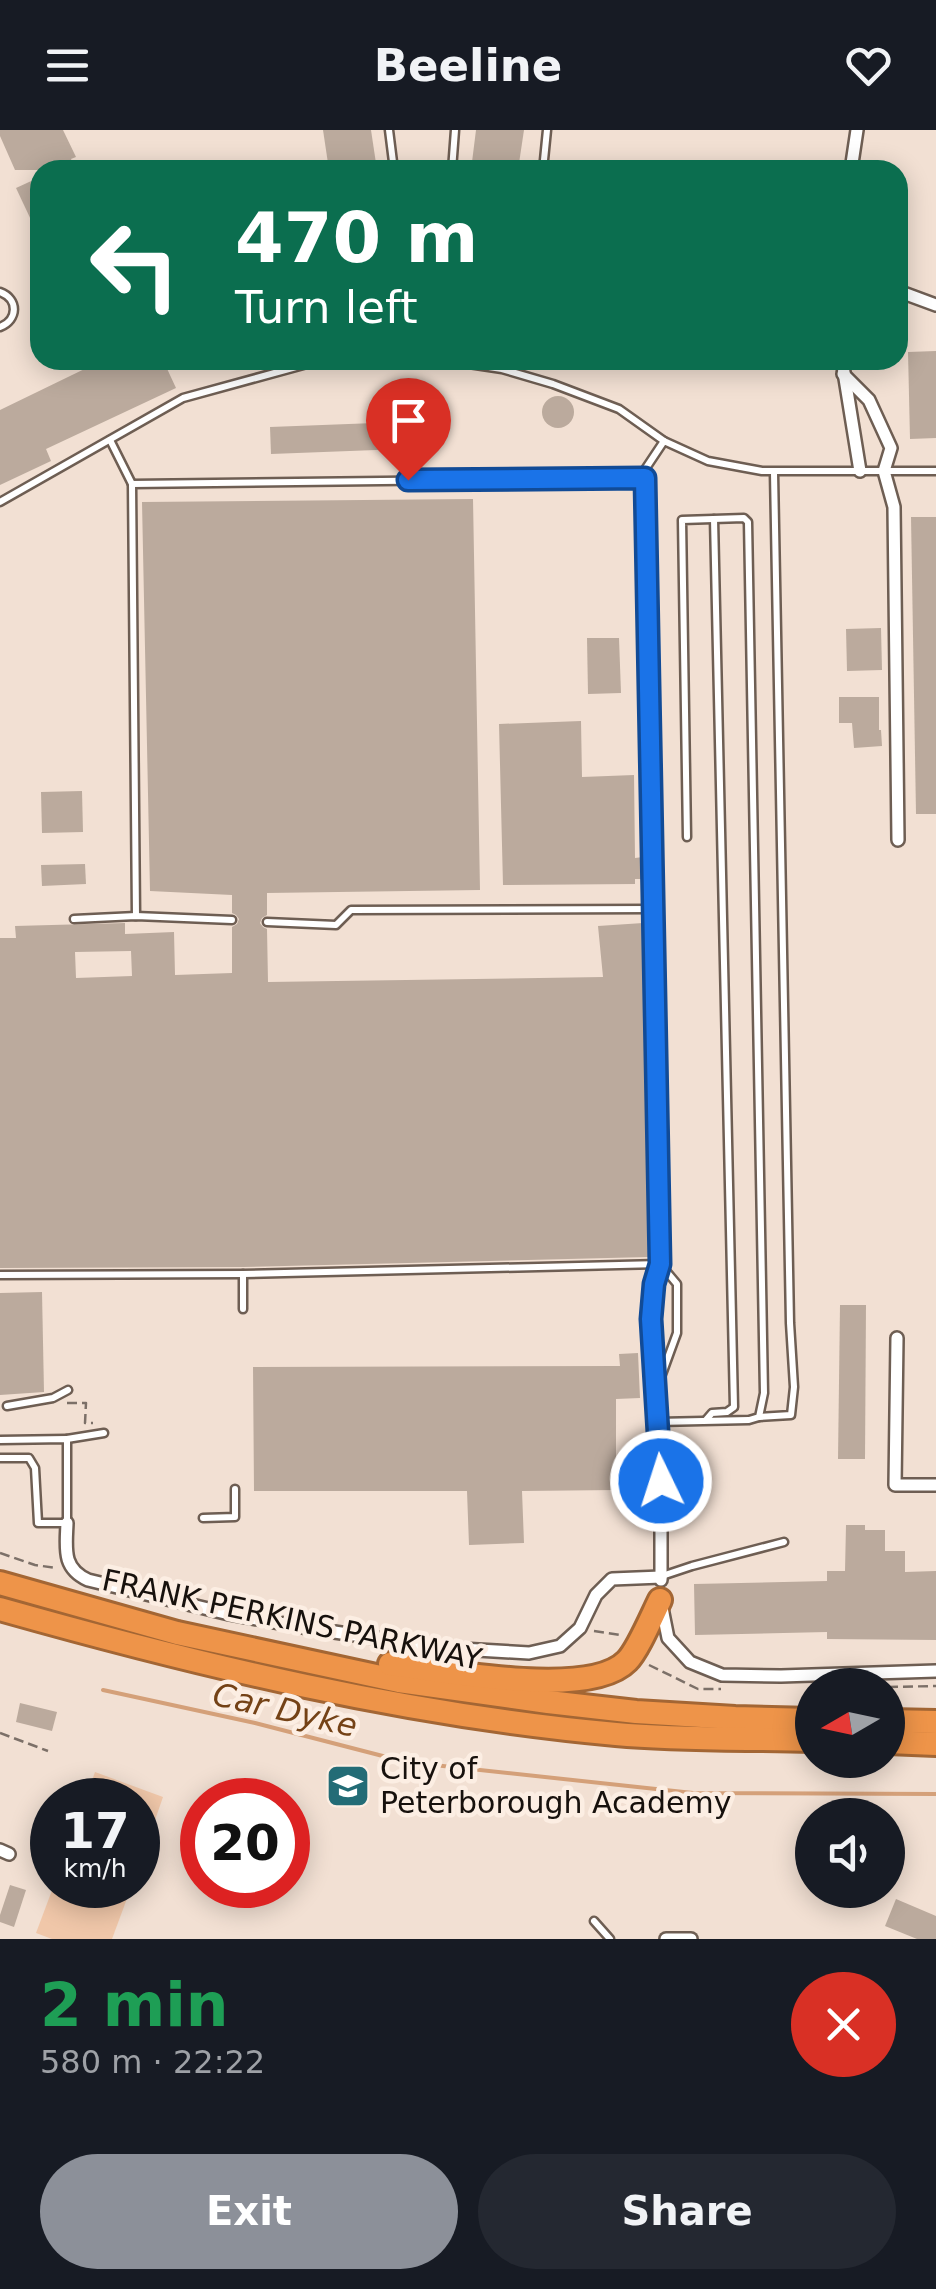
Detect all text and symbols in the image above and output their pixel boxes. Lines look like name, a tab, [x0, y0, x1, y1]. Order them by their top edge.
icon: menu	[40, 38, 95, 93]
icon: heart	[841, 38, 896, 93]
text: Beeline	[374, 39, 562, 92]
text: 470 m	[235, 197, 478, 279]
icon: left	[70, 200, 200, 330]
text: Turn left	[235, 281, 418, 334]
pin	[366, 378, 451, 481]
icon: arrive	[381, 393, 436, 448]
position arrow	[609, 1429, 713, 1533]
street label: FRANK PERKINS PARKWAY	[99, 1562, 486, 1677]
north arrow	[795, 1668, 905, 1778]
map controls	[795, 1668, 905, 1908]
water label: Car Dyke	[209, 1675, 361, 1745]
place label: City of Peterborough Academy	[380, 1751, 731, 1820]
school or university icon: City of Peterborough Academy	[325, 1763, 371, 1809]
speed limit sign: 20	[180, 1778, 310, 1908]
button: sound	[795, 1798, 905, 1908]
text: 17	[60, 1802, 130, 1860]
text: km/h	[63, 1854, 127, 1883]
text: 2 min	[40, 1970, 228, 2040]
button: close	[791, 1972, 896, 2077]
text: 580 m · 22:22	[40, 2043, 265, 2081]
button: Exit	[40, 2154, 458, 2269]
button: Share	[478, 2154, 896, 2269]

